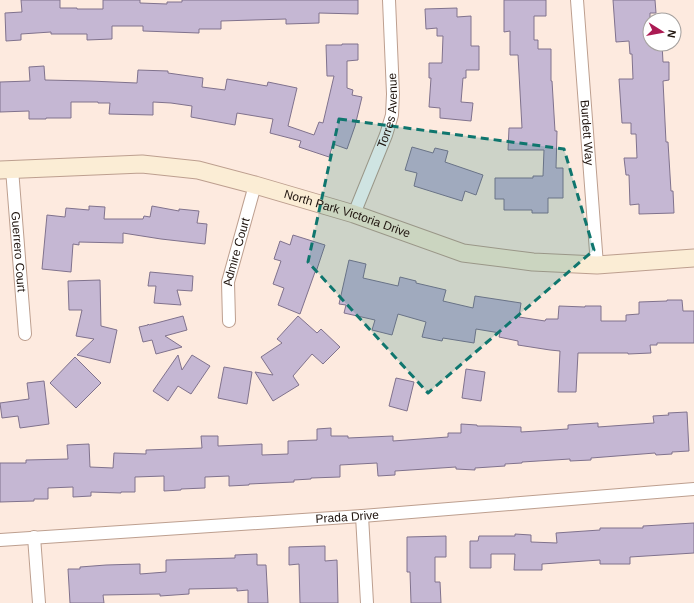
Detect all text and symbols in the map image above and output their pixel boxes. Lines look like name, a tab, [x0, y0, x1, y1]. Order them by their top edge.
north arrow	[642, 12, 682, 52]
text: N	[665, 29, 678, 39]
street label: Torres Avenue	[374, 72, 400, 150]
street label: Burdett Way	[578, 99, 596, 166]
street label: North Park Victoria Drive	[282, 187, 413, 241]
street label: Guerrero Court	[8, 211, 29, 293]
street label: Admire Court	[221, 216, 253, 287]
street label: Prada Drive	[315, 508, 380, 526]

